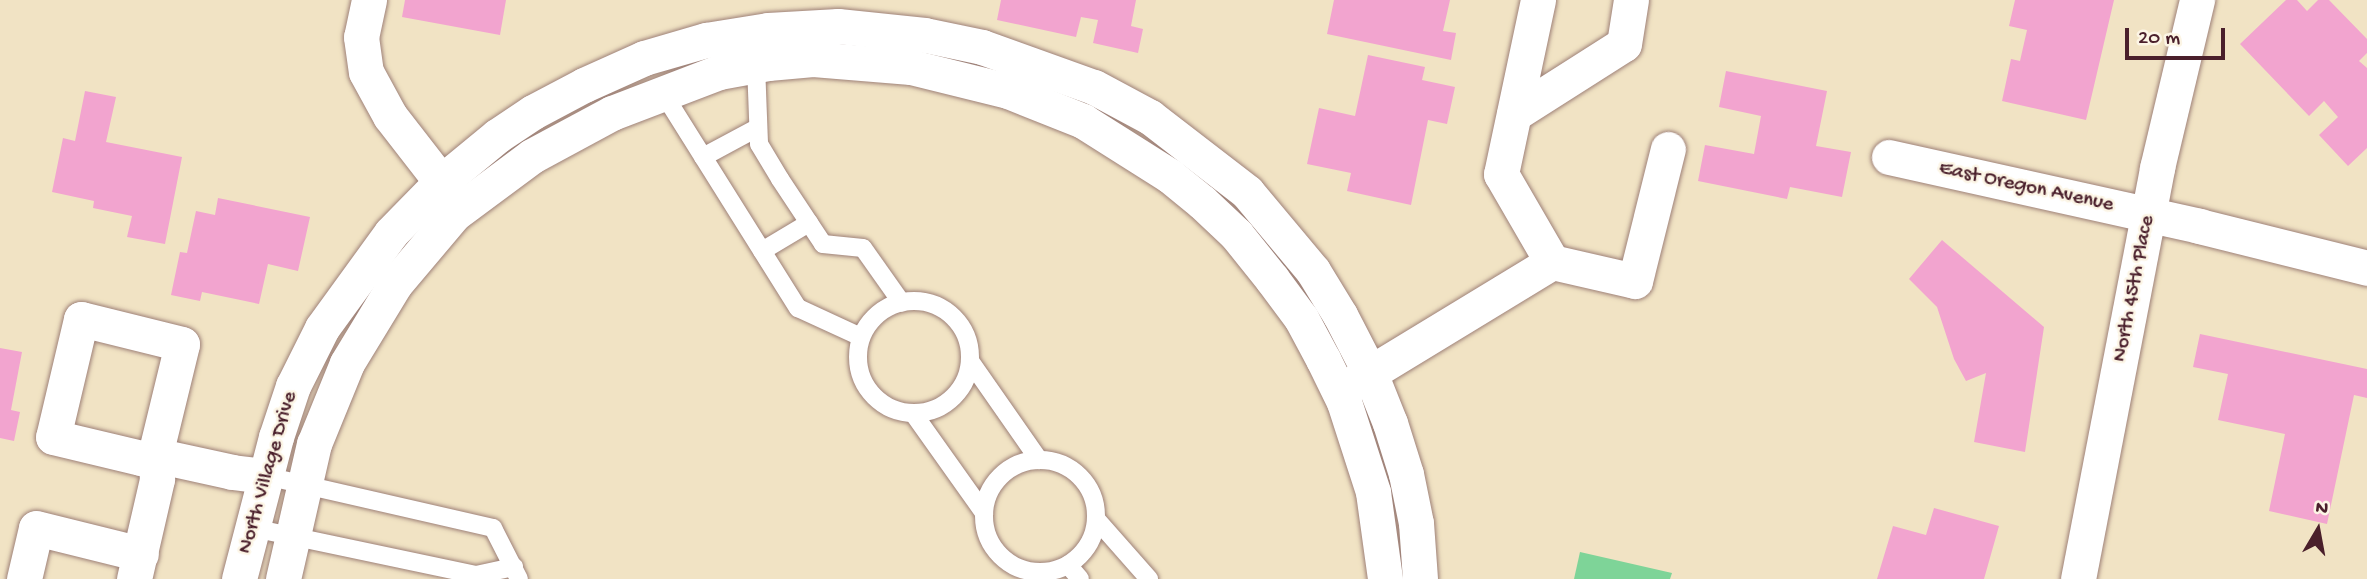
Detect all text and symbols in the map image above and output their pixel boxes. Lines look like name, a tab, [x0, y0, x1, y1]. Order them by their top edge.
scale bar	[2129, 14, 2229, 58]
text: 20 m	[2138, 27, 2180, 52]
street label: East Oregon Avenue	[1936, 157, 2116, 219]
street label: North 45th Place	[2108, 214, 2162, 364]
street label: North Village Drive	[234, 389, 304, 557]
north arrow	[2283, 495, 2353, 565]
text: N	[2314, 496, 2330, 521]

